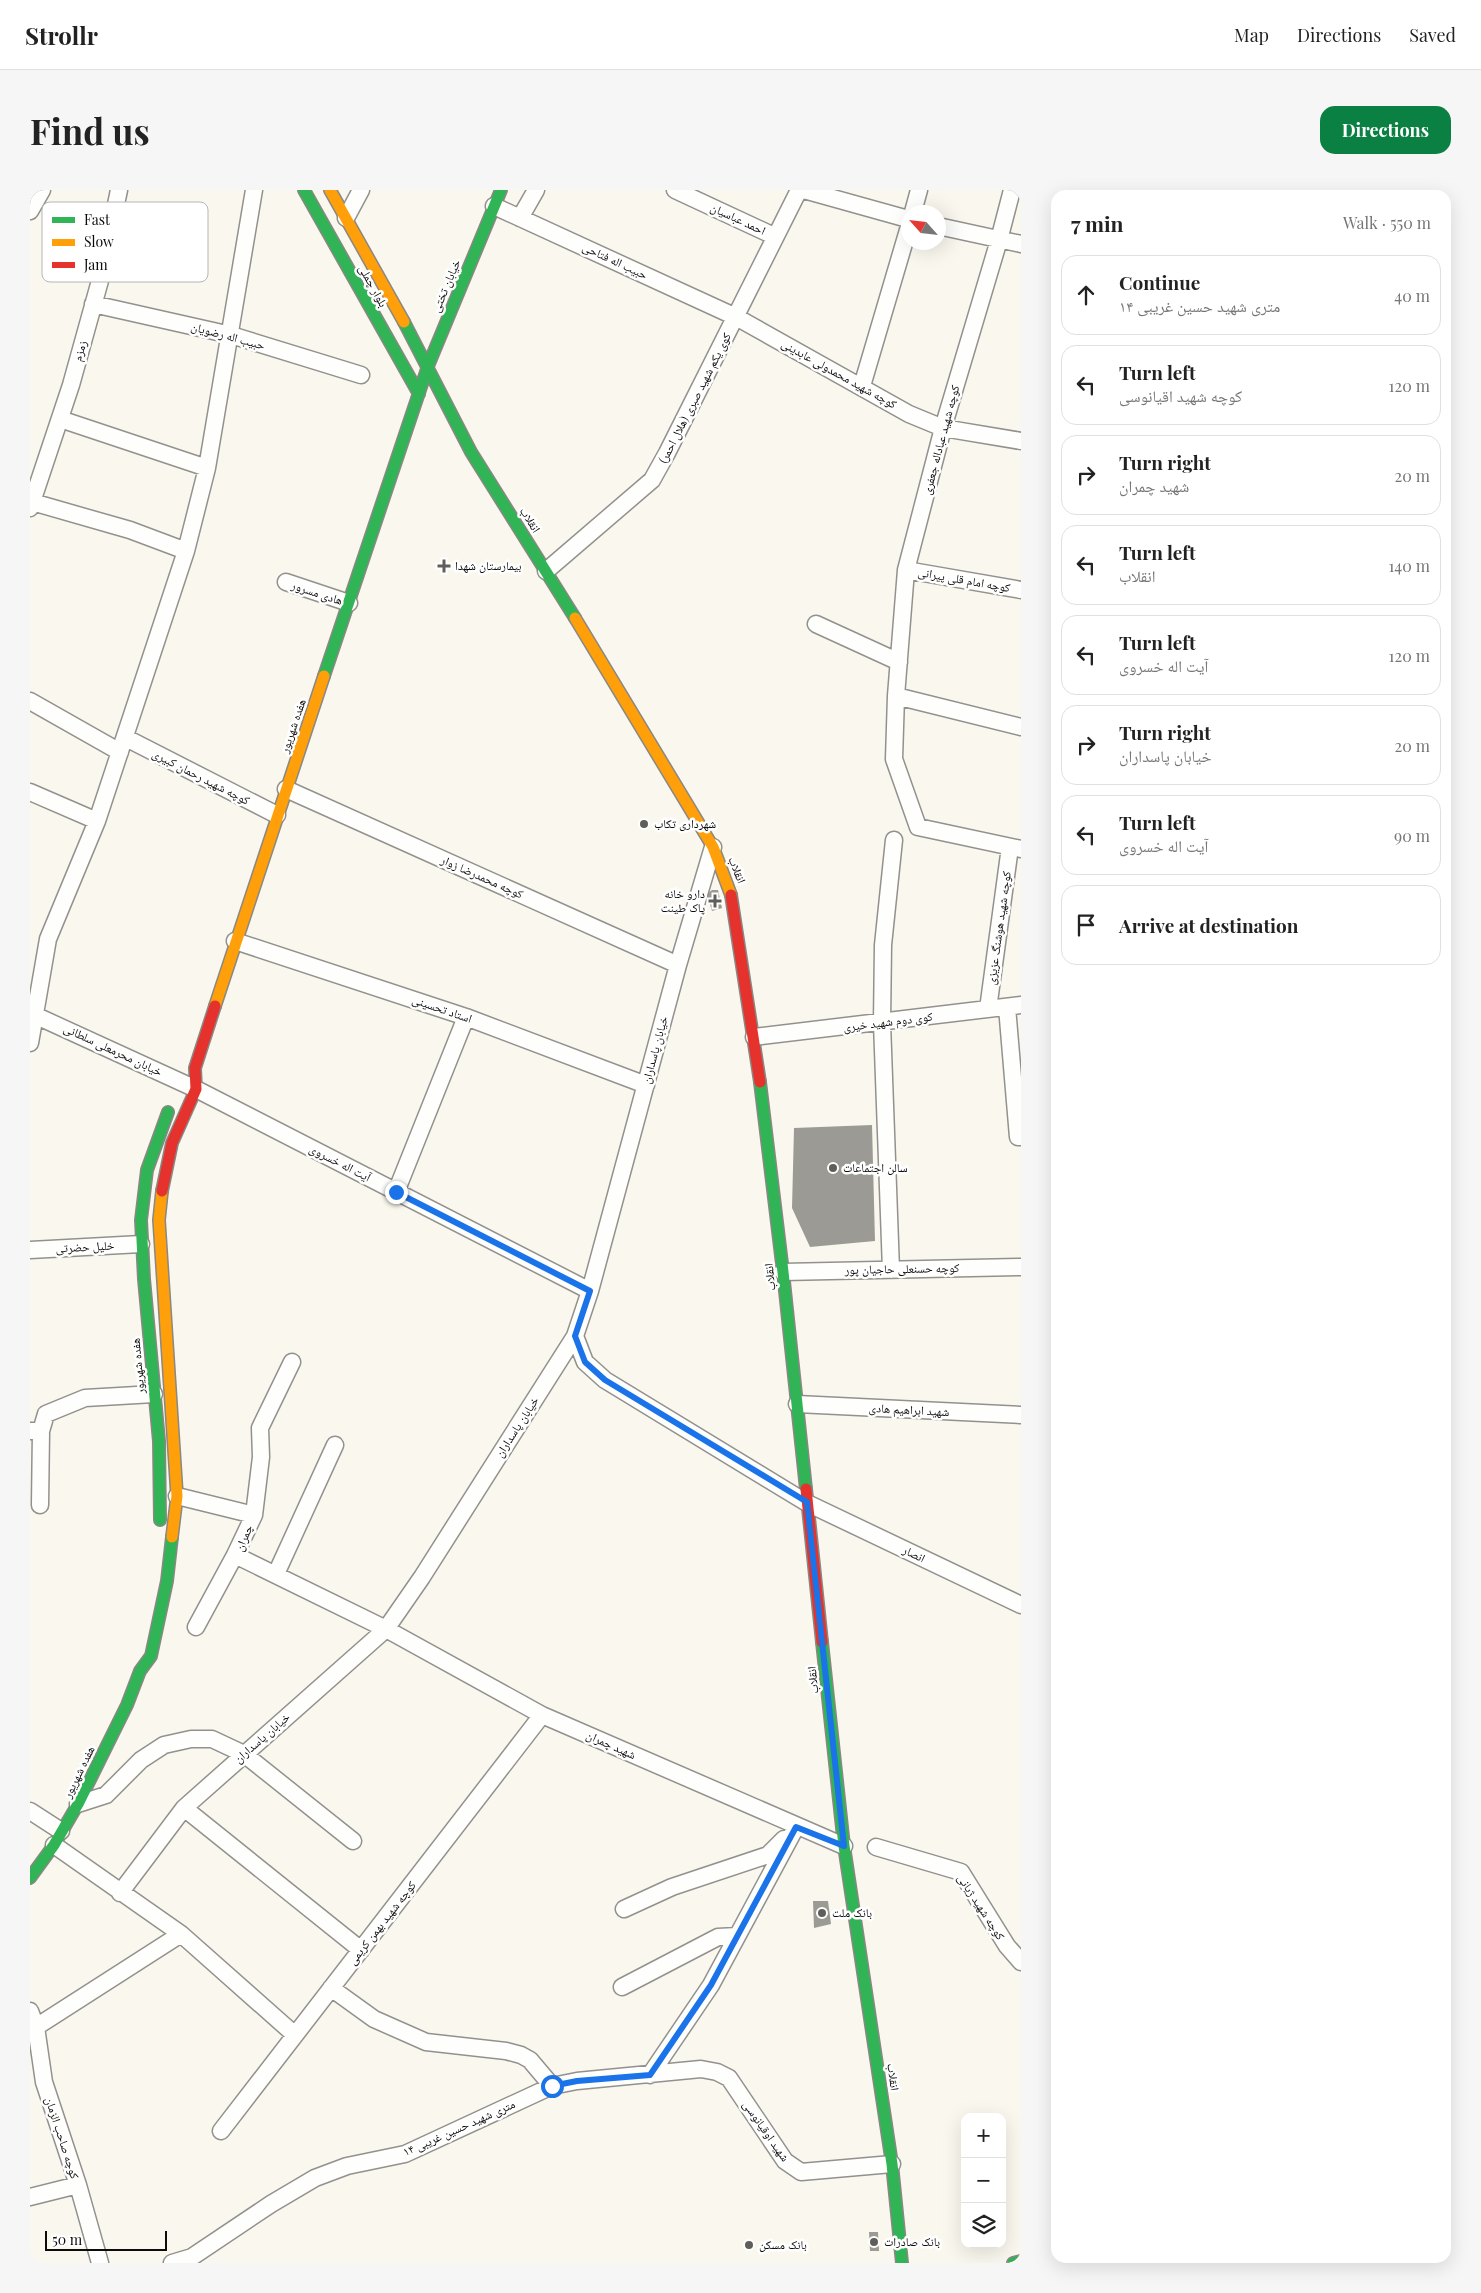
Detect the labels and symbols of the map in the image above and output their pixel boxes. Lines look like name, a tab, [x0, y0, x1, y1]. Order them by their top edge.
street label: احمد عباسیان	[708, 198, 769, 238]
legend	[42, 202, 208, 282]
north arrow	[901, 205, 946, 250]
text: Fast	[84, 210, 111, 229]
text: Slow	[84, 232, 114, 251]
street label: حبیب اله فتاحی	[580, 238, 651, 283]
text: Jam	[83, 255, 108, 274]
street label: خیابان تختی	[427, 256, 464, 315]
street label: بلوار چملی	[355, 261, 392, 310]
street label: حبیب اله رضویان	[189, 317, 267, 353]
street label: کوی یکم شهید صبری (هلال احمر)	[654, 330, 735, 466]
street label: کوچه شهید محمدولی عابدینی	[779, 335, 900, 412]
street label: زمزم	[68, 338, 91, 363]
street label: کوچه شهید عباداله جعفری	[918, 383, 963, 496]
street label: انقلاب	[516, 504, 545, 536]
place label: بیمارستان شهدا	[455, 557, 522, 573]
marker: بیمارستان شهدا	[437, 559, 451, 573]
street label: کوچه امام قلی پیرانی	[916, 563, 1012, 596]
street label: هادی مسرور	[289, 576, 345, 608]
street label: هفده شهریور	[275, 697, 309, 756]
street label: کوچه شهید رحمان کبیری	[150, 745, 253, 808]
place label: شهرداری تکاب	[654, 815, 716, 831]
marker: شهرداری تکاب	[638, 818, 650, 830]
street label: کوچه محمدرضا زوار	[438, 850, 526, 901]
street label: انقلاب	[725, 854, 750, 886]
street label: کوچه شهید هوشنگ عزیزی	[982, 870, 1014, 986]
place label: دارو خانه پاک طینت	[661, 885, 705, 915]
marker: دارو خانه پاک طینت	[709, 895, 721, 907]
street label: استاد تحسینی	[410, 990, 474, 1026]
street label: کوی دوم شهید خیری	[842, 1008, 934, 1035]
street label: خیابان پاسداران	[637, 1014, 671, 1085]
street label: خیابان محرمعلی سلطانی	[61, 1019, 166, 1079]
street label: آیت اله خسروی	[307, 1140, 375, 1185]
place label: سالن اجتماعات	[843, 1159, 908, 1175]
marker: سالن اجتماعات	[827, 1162, 839, 1174]
route end	[385, 1181, 408, 1204]
street label: خلیل حضرتی	[55, 1236, 115, 1256]
street label: کوچه حسنعلی حاجیان پور	[843, 1259, 960, 1277]
street label: انقلاب	[760, 1262, 779, 1292]
street label: هفده شهریور	[127, 1337, 148, 1396]
street label: خیابان پاسداران	[491, 1393, 542, 1460]
street label: شهید ابراهیم هادی	[868, 1399, 950, 1420]
street label: چمران	[230, 1522, 256, 1553]
street label: انصار	[900, 1540, 928, 1565]
street label: انقلاب	[803, 1665, 822, 1695]
street label: خیابان پاسداران	[230, 1708, 293, 1766]
street label: شهید چمران	[584, 1726, 639, 1762]
street label: هفده شهریور	[58, 1743, 98, 1801]
street label: کوچه شهید ژیانی	[954, 1870, 1009, 1943]
street label: کوچه شهید بهمن کریمی	[343, 1877, 419, 1968]
place label: بانک ملت	[832, 1904, 872, 1920]
marker: بانک ملت	[816, 1907, 828, 1919]
street label: انقلاب	[884, 2062, 904, 2092]
route start	[541, 2075, 564, 2098]
street label: کوچه صاحب الزمان	[42, 2095, 84, 2181]
street label: ۱۴ متری شهید حسین غریبی	[400, 2095, 517, 2159]
street label: شهید اوقیانوسی	[740, 2097, 794, 2164]
scale bar	[45, 2228, 168, 2251]
place label: بانک صادرات	[884, 2233, 940, 2249]
place label: بانک مسکن	[759, 2236, 807, 2252]
marker: بانک صادرات	[868, 2236, 880, 2248]
marker: بانک مسکن	[743, 2239, 755, 2251]

